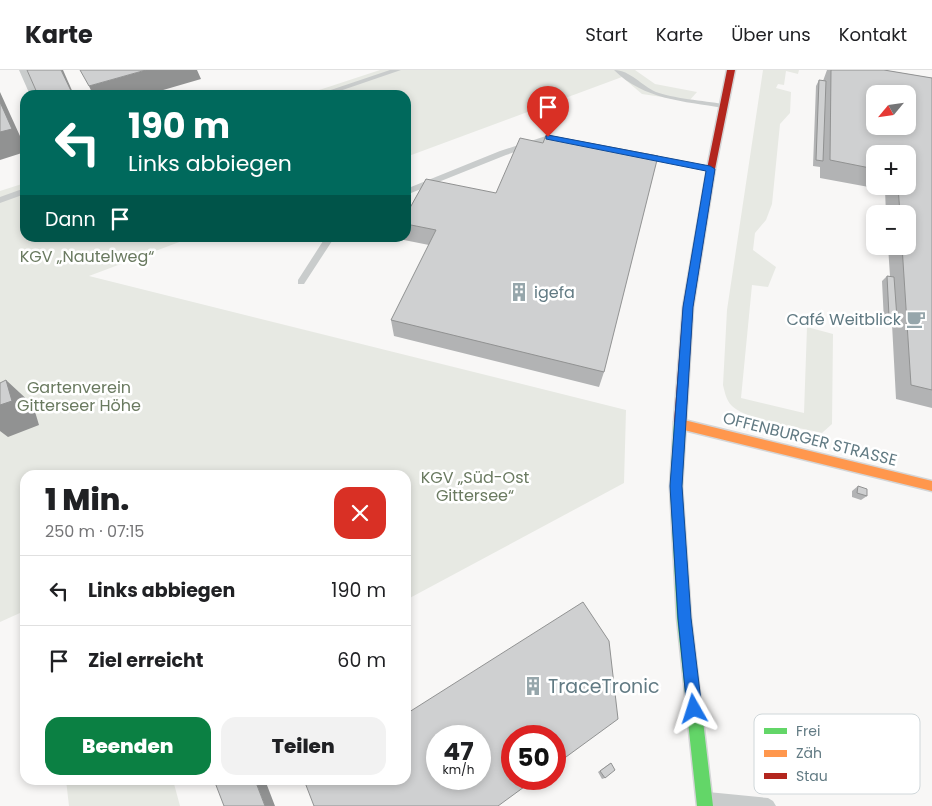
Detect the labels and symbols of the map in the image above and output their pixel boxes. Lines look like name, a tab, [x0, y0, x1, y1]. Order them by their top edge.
north arrow	[866, 85, 916, 135]
pin	[527, 86, 569, 137]
park label: KGV „Nautelweg“	[20, 245, 154, 268]
building icon: igefa	[508, 281, 530, 303]
place label: igefa	[534, 281, 575, 304]
place label: Café Weitblick	[786, 308, 902, 331]
cafe icon: Café Weitblick	[905, 308, 927, 330]
park label: Gartenverein Gitterseer Höhe	[17, 376, 141, 417]
street label: OFFENBURGER STRASSE	[721, 406, 899, 472]
park label: KGV „Süd-Ost Gittersee“	[421, 466, 530, 507]
place label: TraceTronic	[548, 673, 659, 700]
building icon: TraceTronic	[522, 675, 544, 697]
position arrow	[667, 682, 719, 734]
legend	[754, 714, 920, 794]
text: Frei	[796, 721, 820, 741]
speed limit sign: 50	[501, 725, 566, 790]
text: Zäh	[796, 743, 822, 763]
text: Stau	[796, 766, 828, 786]

